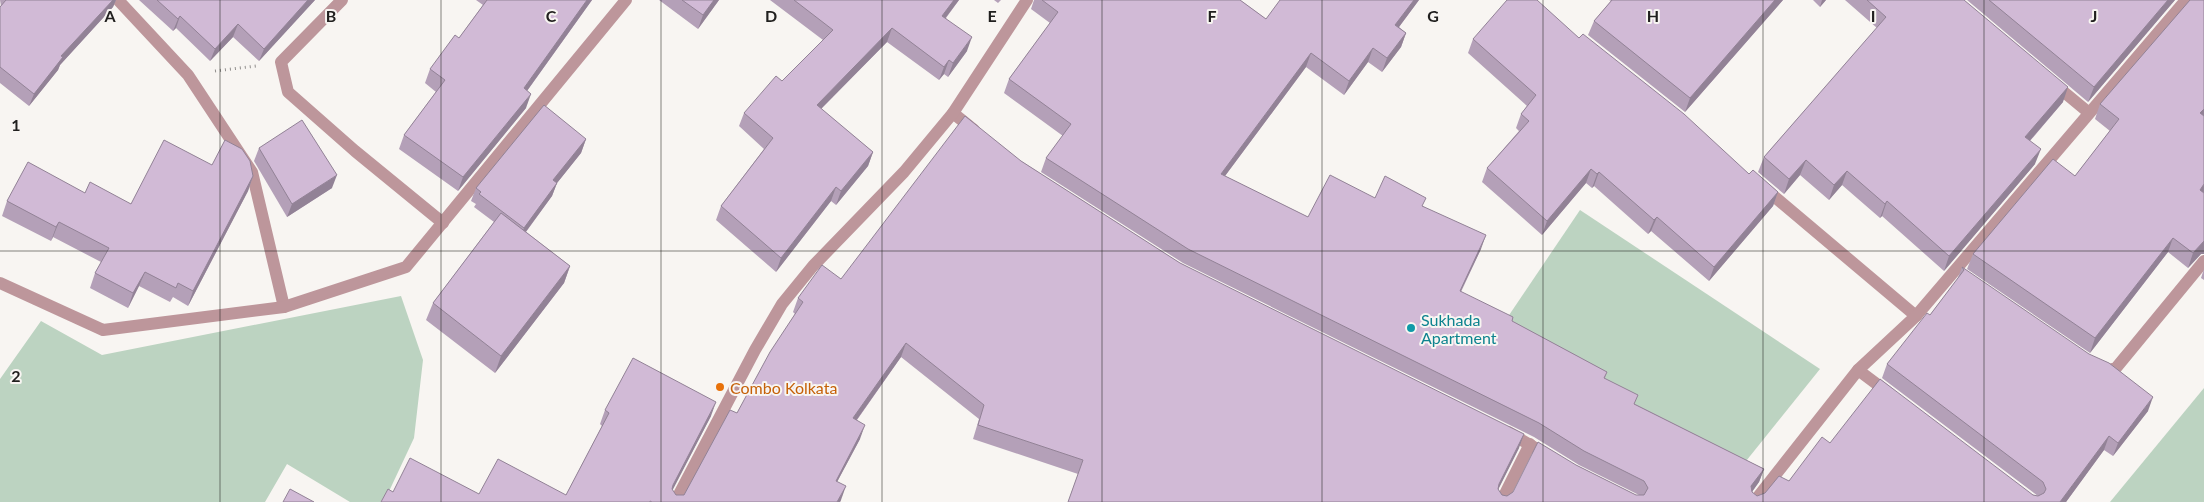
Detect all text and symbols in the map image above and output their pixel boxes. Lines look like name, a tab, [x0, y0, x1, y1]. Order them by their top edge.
text: A	[103, 6, 116, 25]
text: B	[326, 6, 336, 25]
text: C	[546, 6, 557, 25]
text: D	[765, 6, 777, 25]
text: E	[987, 6, 997, 25]
text: F	[1207, 6, 1217, 25]
text: G	[1427, 6, 1439, 25]
text: H	[1647, 6, 1659, 25]
text: I	[1871, 6, 1875, 25]
text: J	[2091, 6, 2097, 25]
text: 1	[11, 115, 21, 134]
place label: Sukhada Apartment	[1421, 310, 1497, 347]
marker: Sukhada Apartment	[1405, 322, 1417, 334]
text: 2	[11, 366, 21, 385]
place label: Combo Kolkata	[730, 378, 837, 397]
marker: Combo Kolkata	[714, 381, 726, 393]

